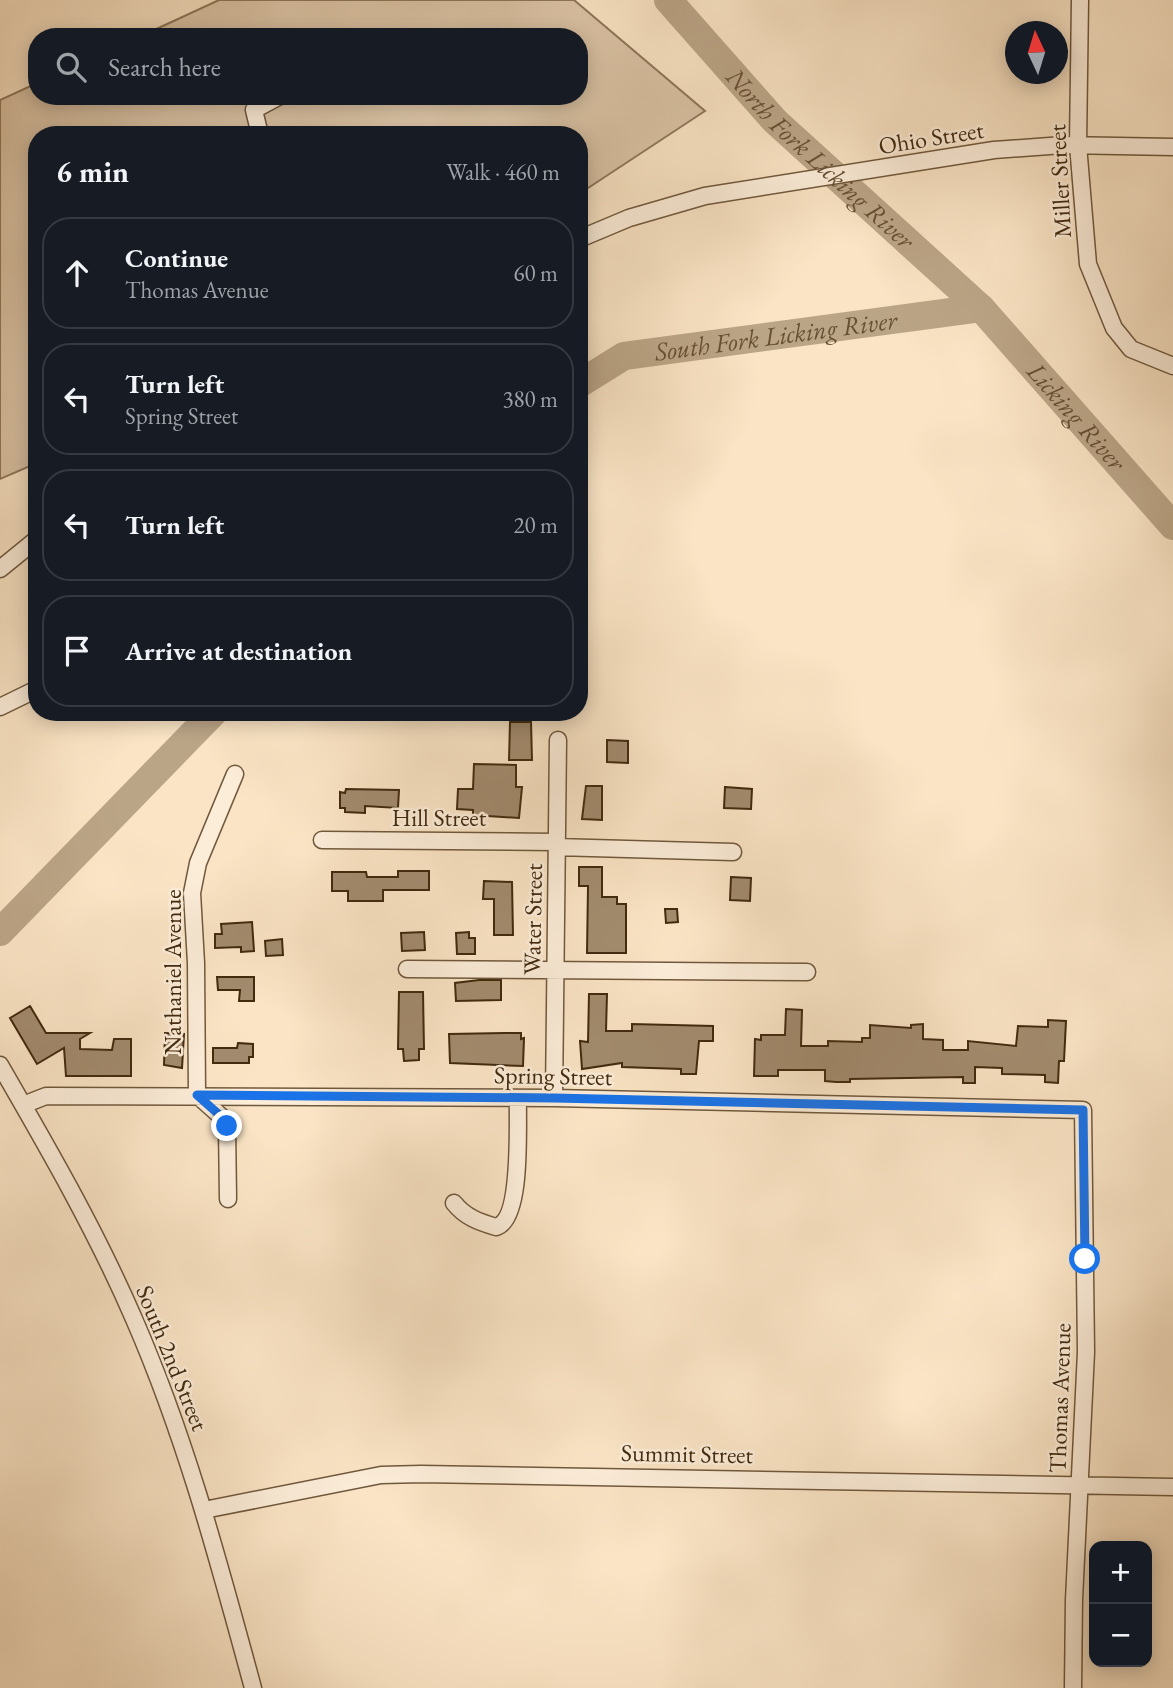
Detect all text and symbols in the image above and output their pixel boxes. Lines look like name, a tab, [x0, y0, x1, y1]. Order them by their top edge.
north arrow	[1005, 21, 1068, 84]
search box	[28, 28, 588, 105]
icon: search	[52, 48, 90, 86]
text: Search here	[108, 50, 221, 84]
water label: North Fork Licking River	[718, 60, 923, 257]
street label: Ohio Street	[876, 114, 986, 161]
street label: Miller Street	[1041, 123, 1078, 239]
text: 6 min	[56, 152, 129, 191]
text: Walk · 460 m	[446, 157, 560, 187]
text: Continue	[125, 241, 228, 275]
icon: ahead	[58, 254, 96, 292]
text: 60 m	[513, 258, 558, 288]
text: Thomas Avenue	[125, 275, 269, 305]
water label: South Fork Licking River	[651, 302, 900, 369]
water label: Licking River	[1019, 354, 1134, 479]
text: Turn left	[125, 367, 224, 401]
icon: left	[58, 380, 96, 418]
text: 380 m	[502, 384, 558, 414]
text: Spring Street	[125, 401, 238, 431]
icon: left	[58, 506, 96, 544]
text: Turn left	[125, 508, 224, 542]
text: 20 m	[513, 510, 558, 540]
icon: arrive	[58, 632, 96, 670]
text: Arrive at destination	[125, 634, 352, 668]
street label: Hill Street	[392, 802, 487, 833]
street label: Water Street	[516, 862, 549, 975]
street label: Nathaniel Avenue	[157, 889, 188, 1055]
street label: Spring Street	[494, 1059, 613, 1092]
route end	[211, 1110, 242, 1141]
route start	[1069, 1243, 1100, 1274]
street label: South 2nd Street	[129, 1280, 216, 1436]
street label: Thomas Avenue	[1041, 1322, 1078, 1473]
street label: Summit Street	[621, 1437, 754, 1470]
map controls	[1089, 1541, 1152, 1667]
button: +	[1089, 1541, 1152, 1604]
button: −	[1089, 1604, 1152, 1667]

